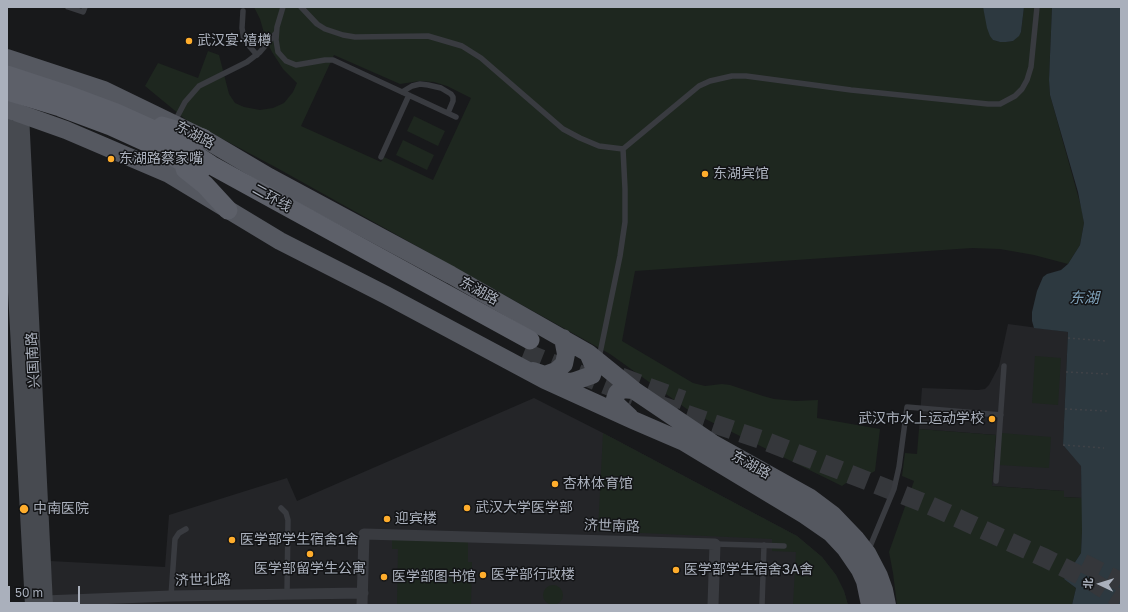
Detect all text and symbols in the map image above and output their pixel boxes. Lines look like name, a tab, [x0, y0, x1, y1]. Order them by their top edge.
place label: 武汉宴·禧樽	[197, 33, 271, 49]
marker: 武汉宴·禧樽	[184, 36, 194, 46]
street label: 东湖路	[173, 118, 217, 152]
place label: 东湖路蔡家嘴	[119, 151, 203, 167]
marker: 东湖路蔡家嘴	[106, 154, 116, 164]
place label: 东湖宾馆	[713, 166, 769, 182]
marker: 东湖宾馆	[700, 169, 710, 179]
street label: 二环线	[250, 180, 294, 216]
street label: 东湖路	[457, 273, 501, 309]
water label: 东湖	[1069, 289, 1099, 307]
street label: 兴国南路	[23, 332, 43, 388]
place label: 武汉市水上运动学校	[858, 411, 984, 427]
marker: 武汉市水上运动学校	[987, 414, 997, 424]
street label: 东湖路	[729, 447, 773, 483]
place label: 杏林体育馆	[563, 476, 633, 492]
marker: 杏林体育馆	[550, 479, 560, 489]
place label: 武汉大学医学部	[475, 500, 573, 516]
place label: 中南医院	[33, 501, 89, 517]
marker: 中南医院	[18, 503, 30, 515]
marker: 武汉大学医学部	[462, 503, 472, 513]
place label: 迎宾楼	[395, 511, 437, 527]
marker: 迎宾楼	[382, 514, 392, 524]
street label: 济世南路	[584, 517, 640, 535]
place label: 医学部学生宿舍1舍	[240, 532, 359, 548]
marker: 医学部学生宿舍1舍	[227, 535, 237, 545]
marker: 医学部留学生公寓	[305, 549, 315, 559]
place label: 医学部留学生公寓	[254, 561, 366, 577]
place label: 医学部学生宿舍3A舍	[684, 562, 814, 578]
north arrow	[1080, 564, 1120, 604]
marker: 医学部学生宿舍3A舍	[671, 565, 681, 575]
place label: 医学部行政楼	[491, 567, 575, 583]
place label: 医学部图书馆	[392, 569, 476, 585]
marker: 医学部行政楼	[478, 570, 488, 580]
street label: 济世北路	[175, 571, 231, 589]
marker: 医学部图书馆	[379, 572, 389, 582]
text: 北	[1081, 577, 1094, 589]
scale bar	[10, 578, 82, 604]
text: 50 m	[15, 585, 43, 600]

